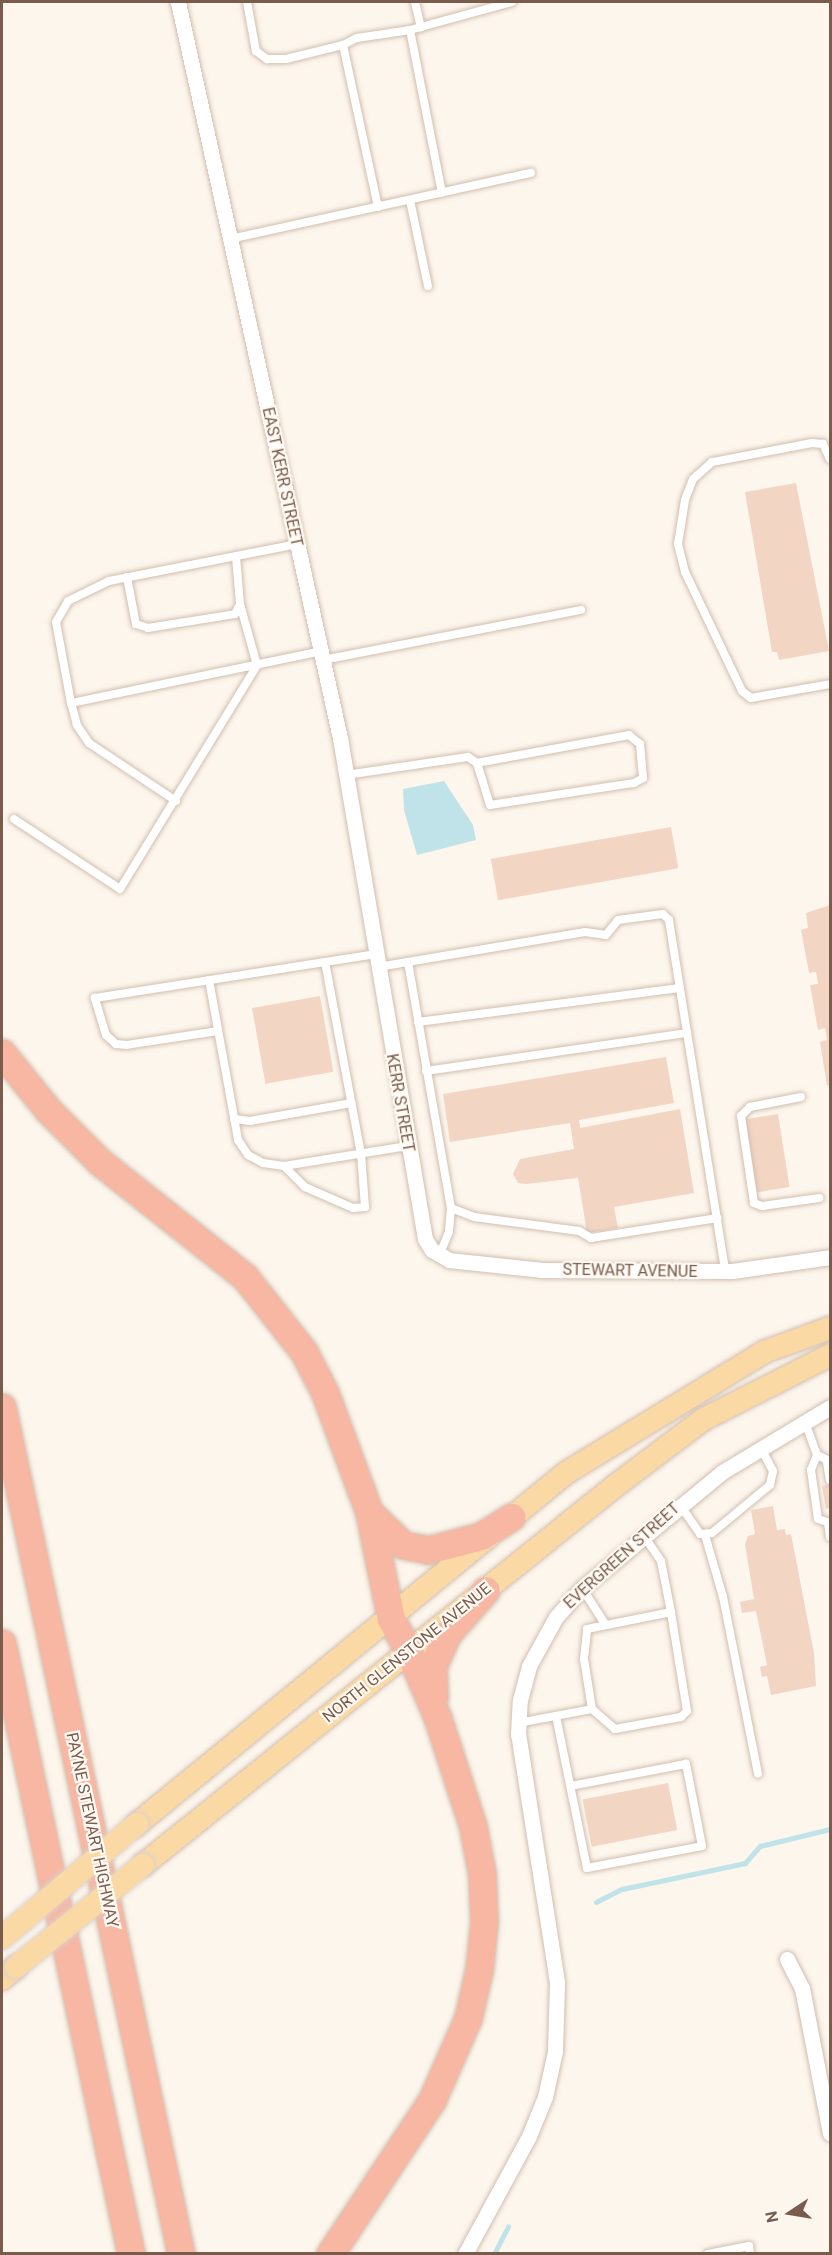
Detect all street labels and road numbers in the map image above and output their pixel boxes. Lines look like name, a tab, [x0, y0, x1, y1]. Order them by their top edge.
street label: EAST KERR STREET	[258, 405, 306, 549]
street label: KERR STREET	[382, 1052, 418, 1154]
street label: STEWART AVENUE	[562, 1260, 698, 1282]
street label: EVERGREEN STREET	[560, 1499, 684, 1613]
street label: NORTH GLENSTONE AVENUE	[319, 1579, 495, 1727]
street label: PAYNE STEWART HIGHWAY	[62, 1731, 122, 1929]

